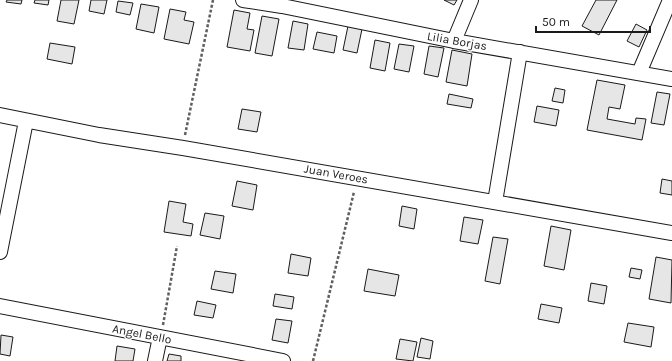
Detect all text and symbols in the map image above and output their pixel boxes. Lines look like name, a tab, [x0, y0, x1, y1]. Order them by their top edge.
scale bar	[536, 8, 650, 34]
text: 50 m	[542, 15, 570, 29]
street label: Lilia Borjas	[426, 29, 488, 53]
street label: Juan Veroes	[303, 161, 369, 187]
street label: Angel Bello	[111, 321, 173, 347]

